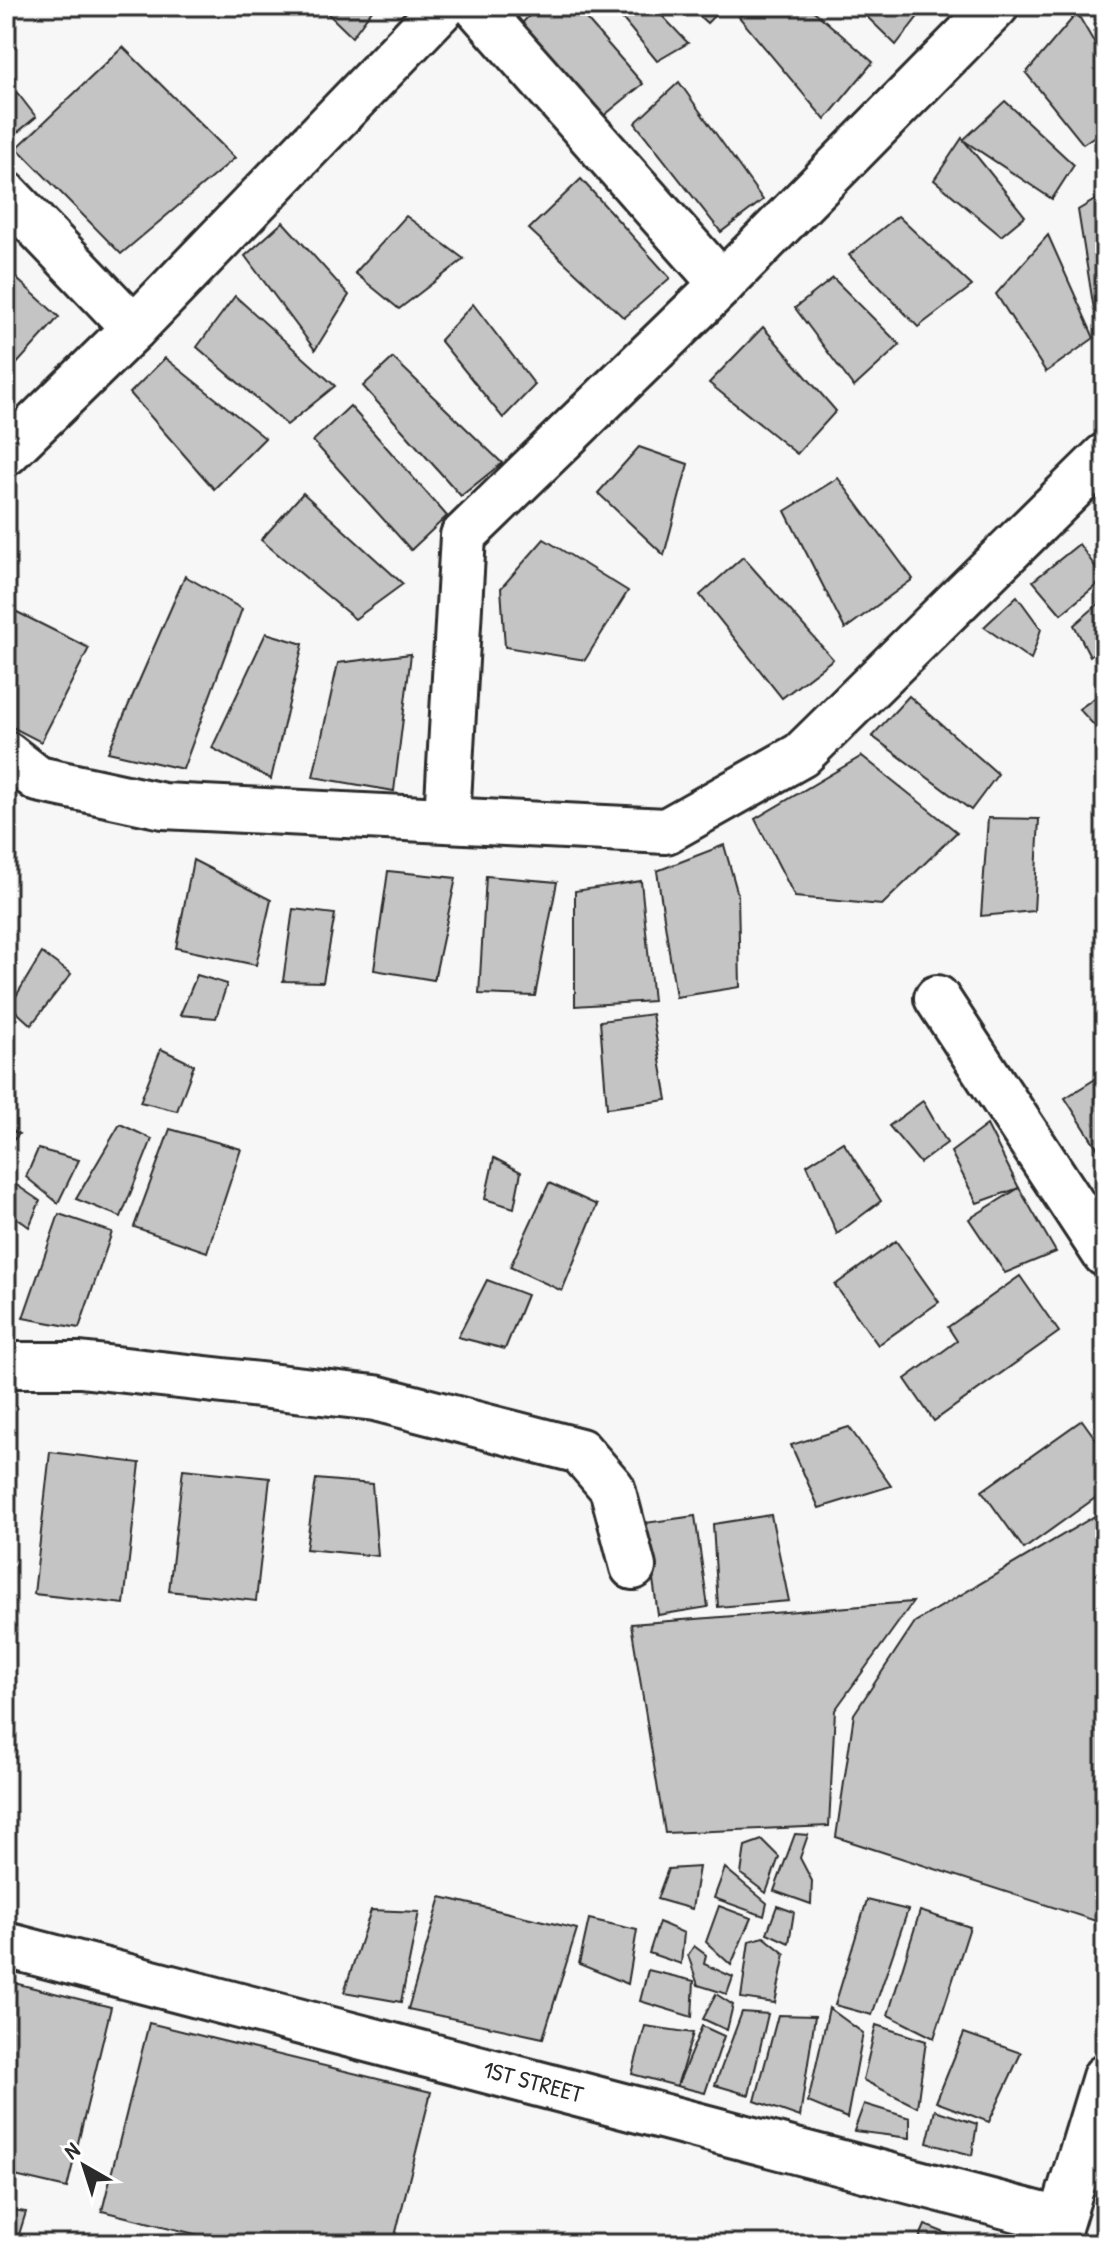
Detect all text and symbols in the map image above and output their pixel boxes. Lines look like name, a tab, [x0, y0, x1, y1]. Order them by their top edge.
street label: 1ST STREET	[480, 2052, 587, 2110]
north arrow	[44, 2126, 124, 2206]
text: N	[57, 2135, 86, 2166]

